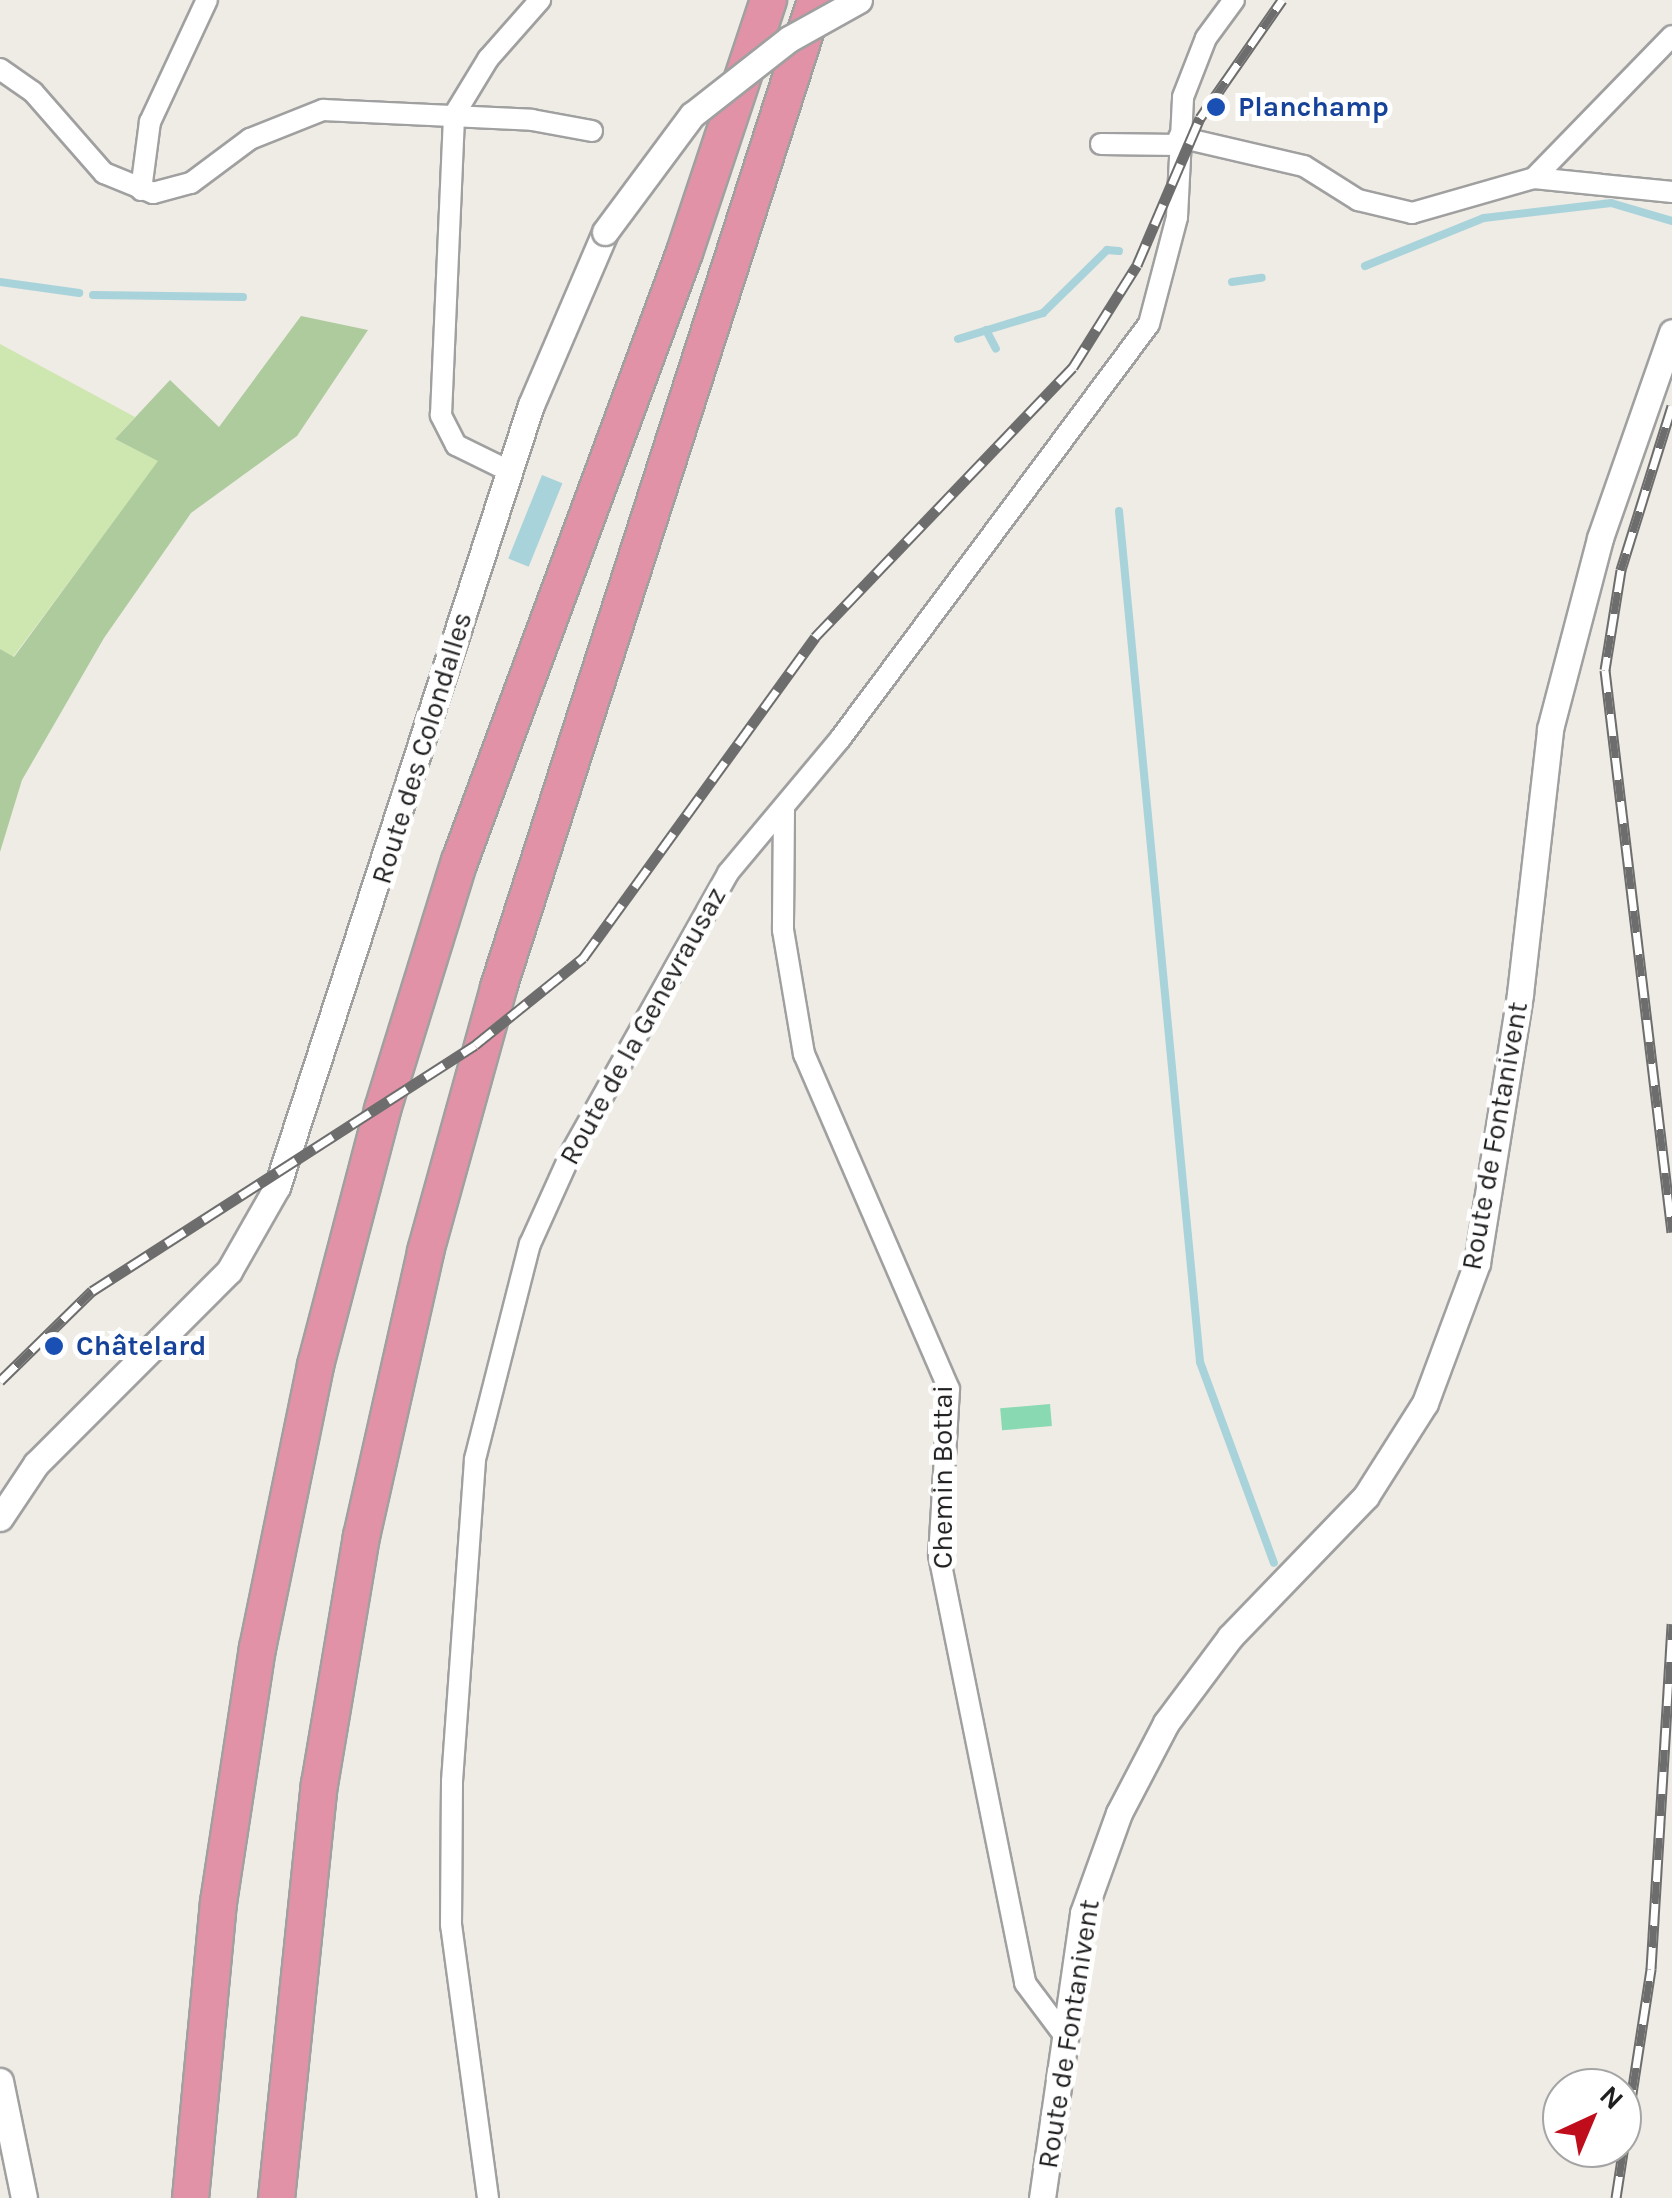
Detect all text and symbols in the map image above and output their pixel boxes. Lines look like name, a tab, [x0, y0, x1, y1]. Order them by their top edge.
place label: Planchamp	[1238, 90, 1389, 124]
marker: Planchamp	[1203, 94, 1229, 120]
street label: Route des Colondalles	[365, 608, 479, 888]
street label: Route de la Genevrausaz	[553, 881, 733, 1171]
street label: Route de Fontanivent	[1455, 999, 1535, 1273]
place label: Châtelard	[76, 1329, 207, 1363]
marker: Châtelard	[41, 1333, 67, 1359]
street label: Chemin Bottai	[926, 1385, 960, 1569]
street label: Route de Fontanivent	[1031, 1897, 1107, 2171]
north arrow	[1542, 2068, 1642, 2168]
text: N	[1593, 2079, 1630, 2116]

